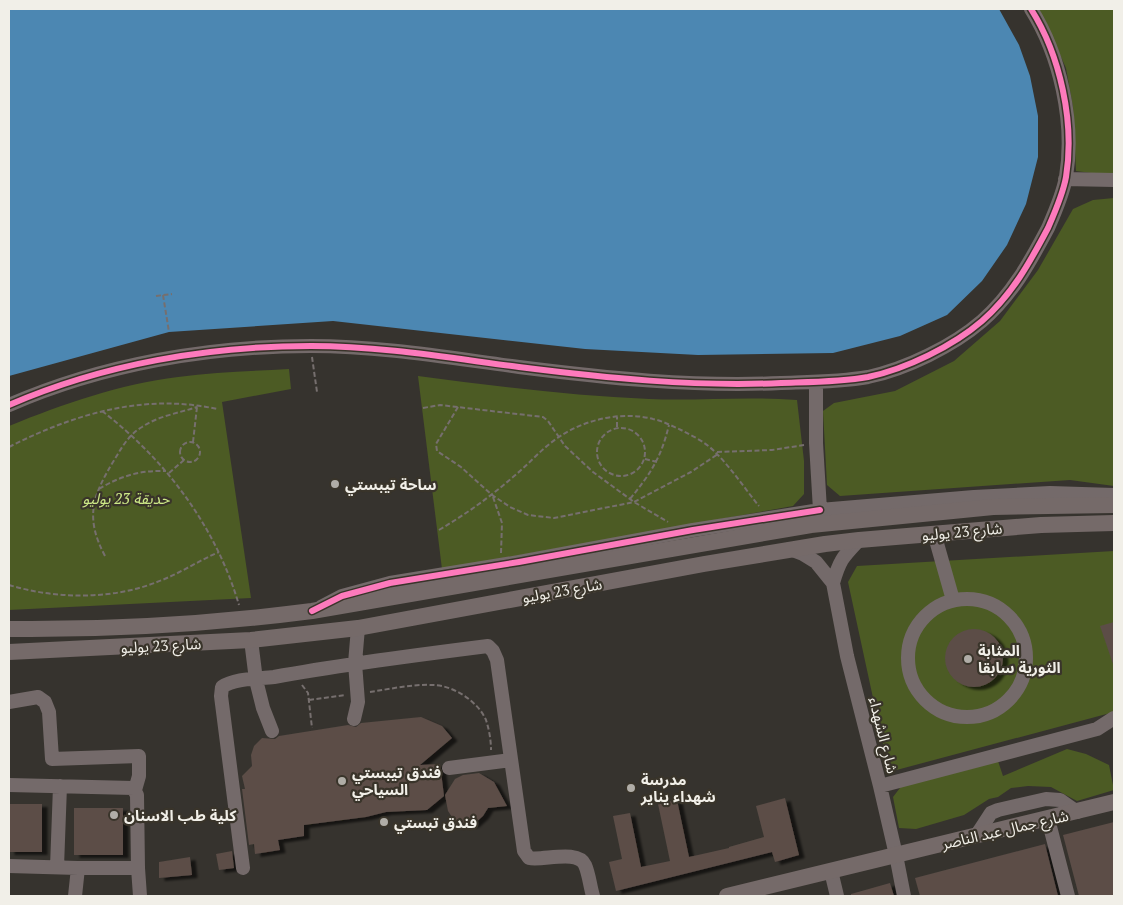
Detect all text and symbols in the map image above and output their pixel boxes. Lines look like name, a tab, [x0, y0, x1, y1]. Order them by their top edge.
place label: ساحة تيبستي	[345, 474, 437, 496]
marker: ساحة تيبستي	[329, 478, 341, 490]
park label: حديقة 23 يوليو	[82, 488, 170, 508]
street label: شارع 23 يوليو	[921, 518, 1004, 547]
street label: شارع 23 يوليو	[521, 573, 604, 610]
street label: شارع 23 يوليو	[120, 633, 202, 660]
place label: المثابة الثورية سابقا	[978, 640, 1061, 677]
marker: المثابة الثورية سابقا	[962, 653, 974, 665]
street label: شارع الشهداء	[862, 695, 903, 776]
place label: فندق تيبستي السياحي	[352, 762, 441, 801]
place label: مدرسة شهداء يناير	[640, 769, 716, 806]
marker: فندق تيبستي السياحي	[336, 775, 348, 787]
marker: مدرسة شهداء يناير	[625, 782, 637, 794]
place label: كلية طب الاسنان	[124, 805, 236, 825]
street label: شارع جمال عبد الناصر	[939, 805, 1071, 856]
marker: كلية طب الاسنان	[108, 809, 120, 821]
place label: فندق تبستي	[394, 812, 477, 834]
marker: فندق تبستي	[378, 816, 390, 828]

